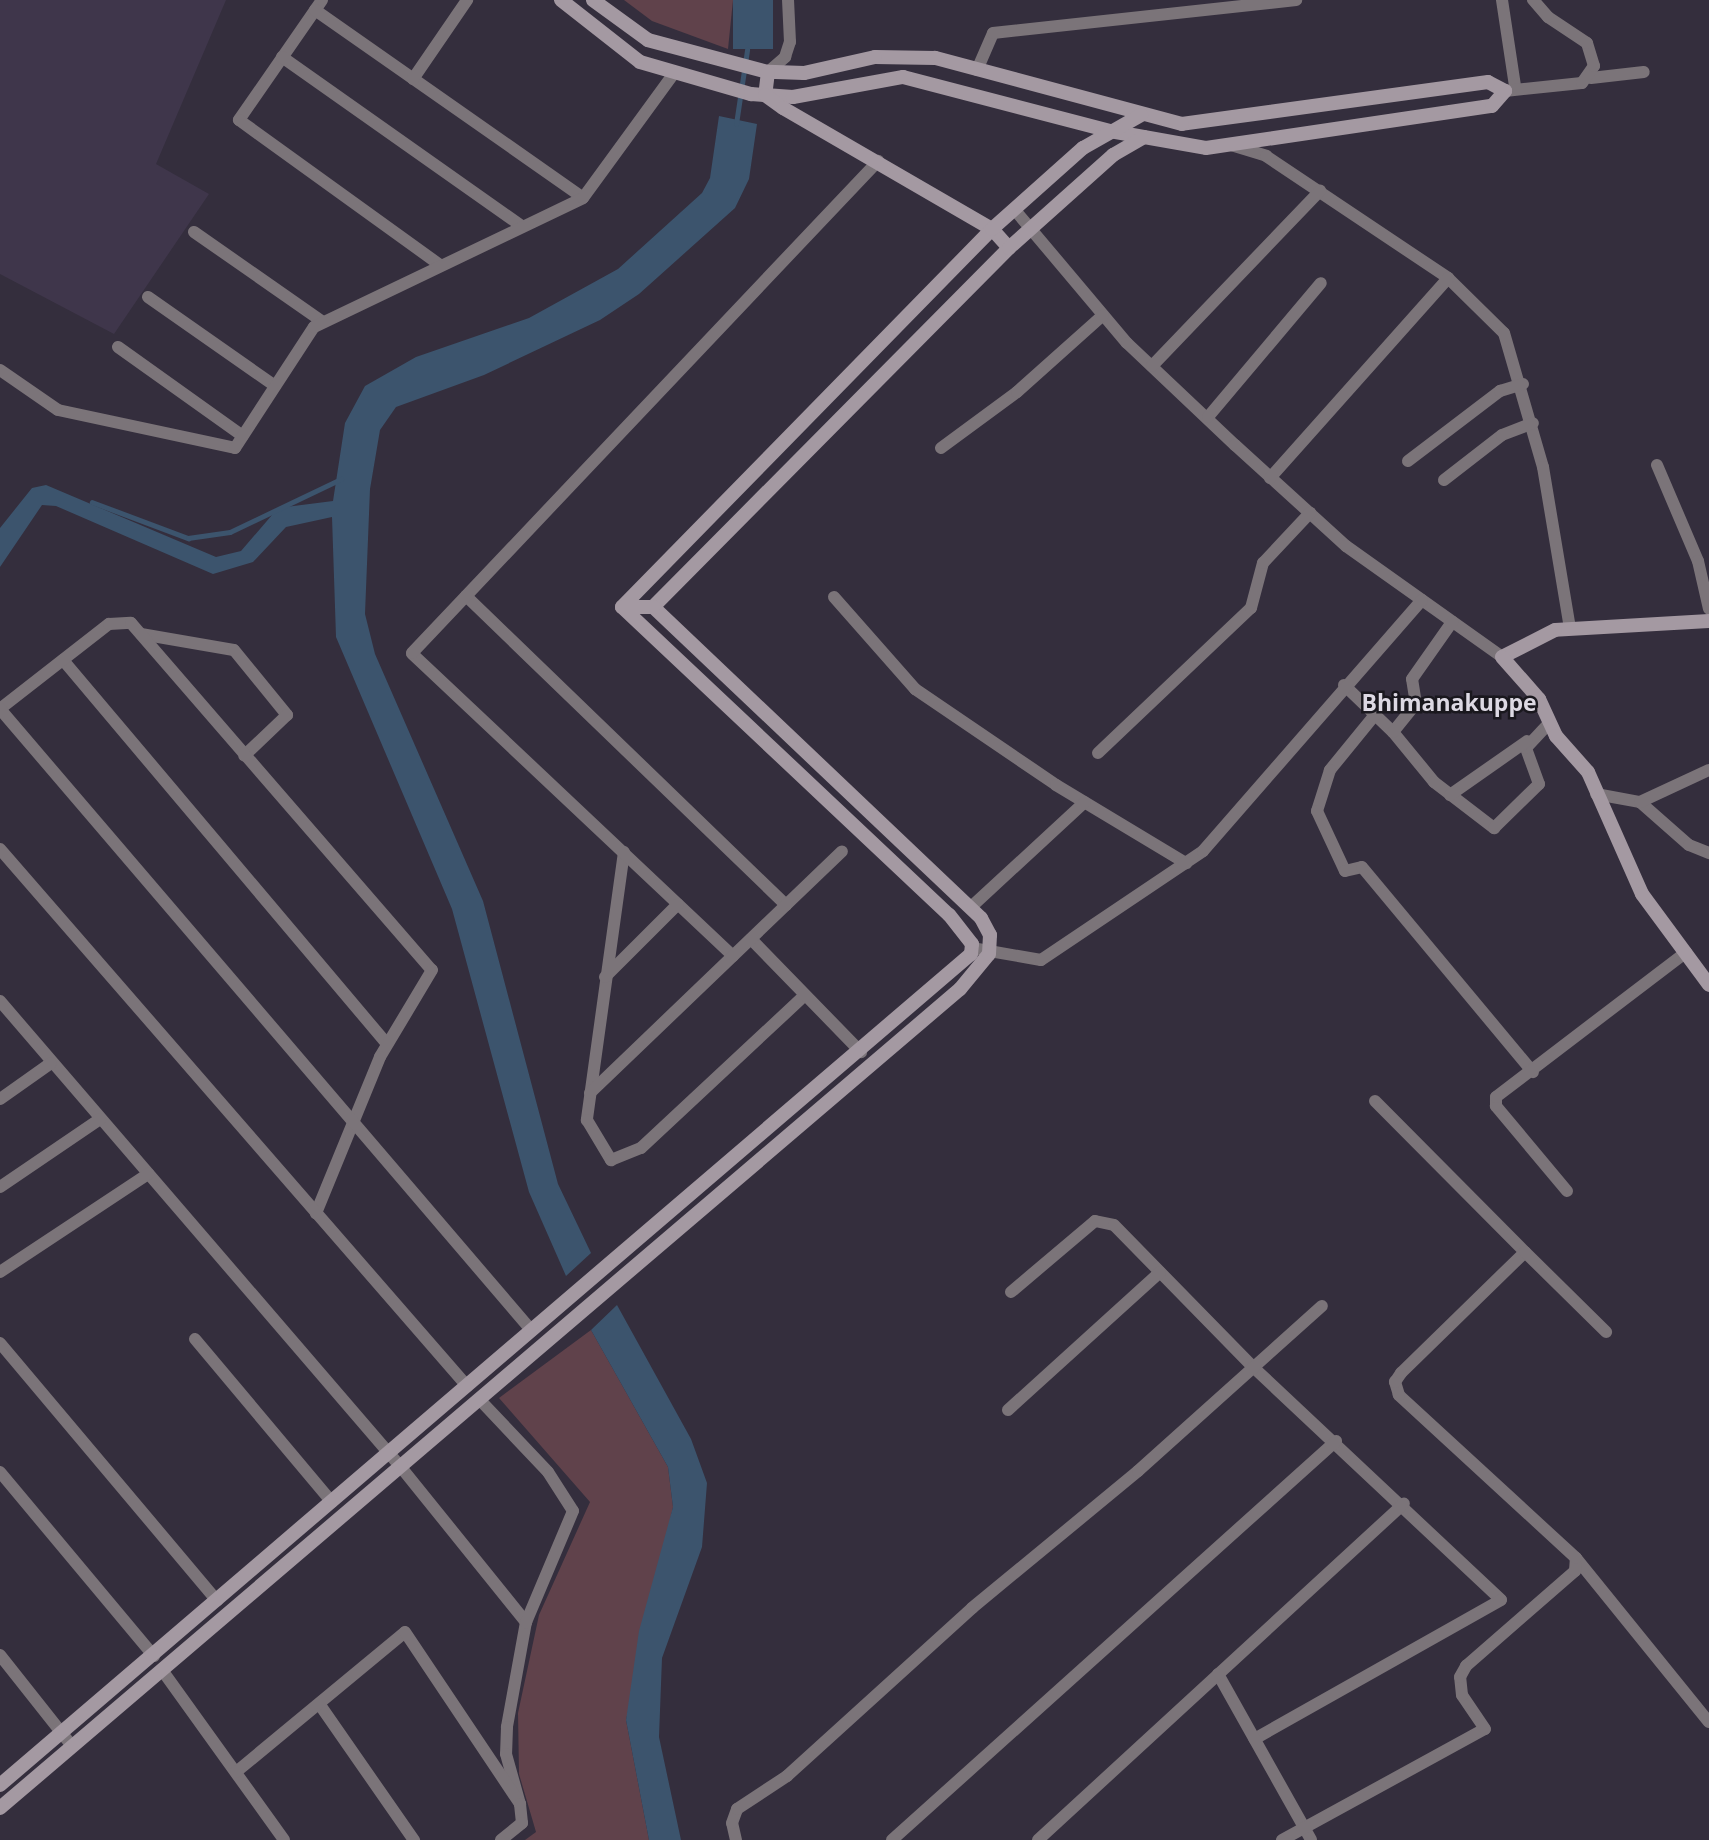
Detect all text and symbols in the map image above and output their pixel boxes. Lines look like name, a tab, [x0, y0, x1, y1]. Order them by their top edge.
district label: Bhimanakuppe	[1361, 688, 1537, 716]

